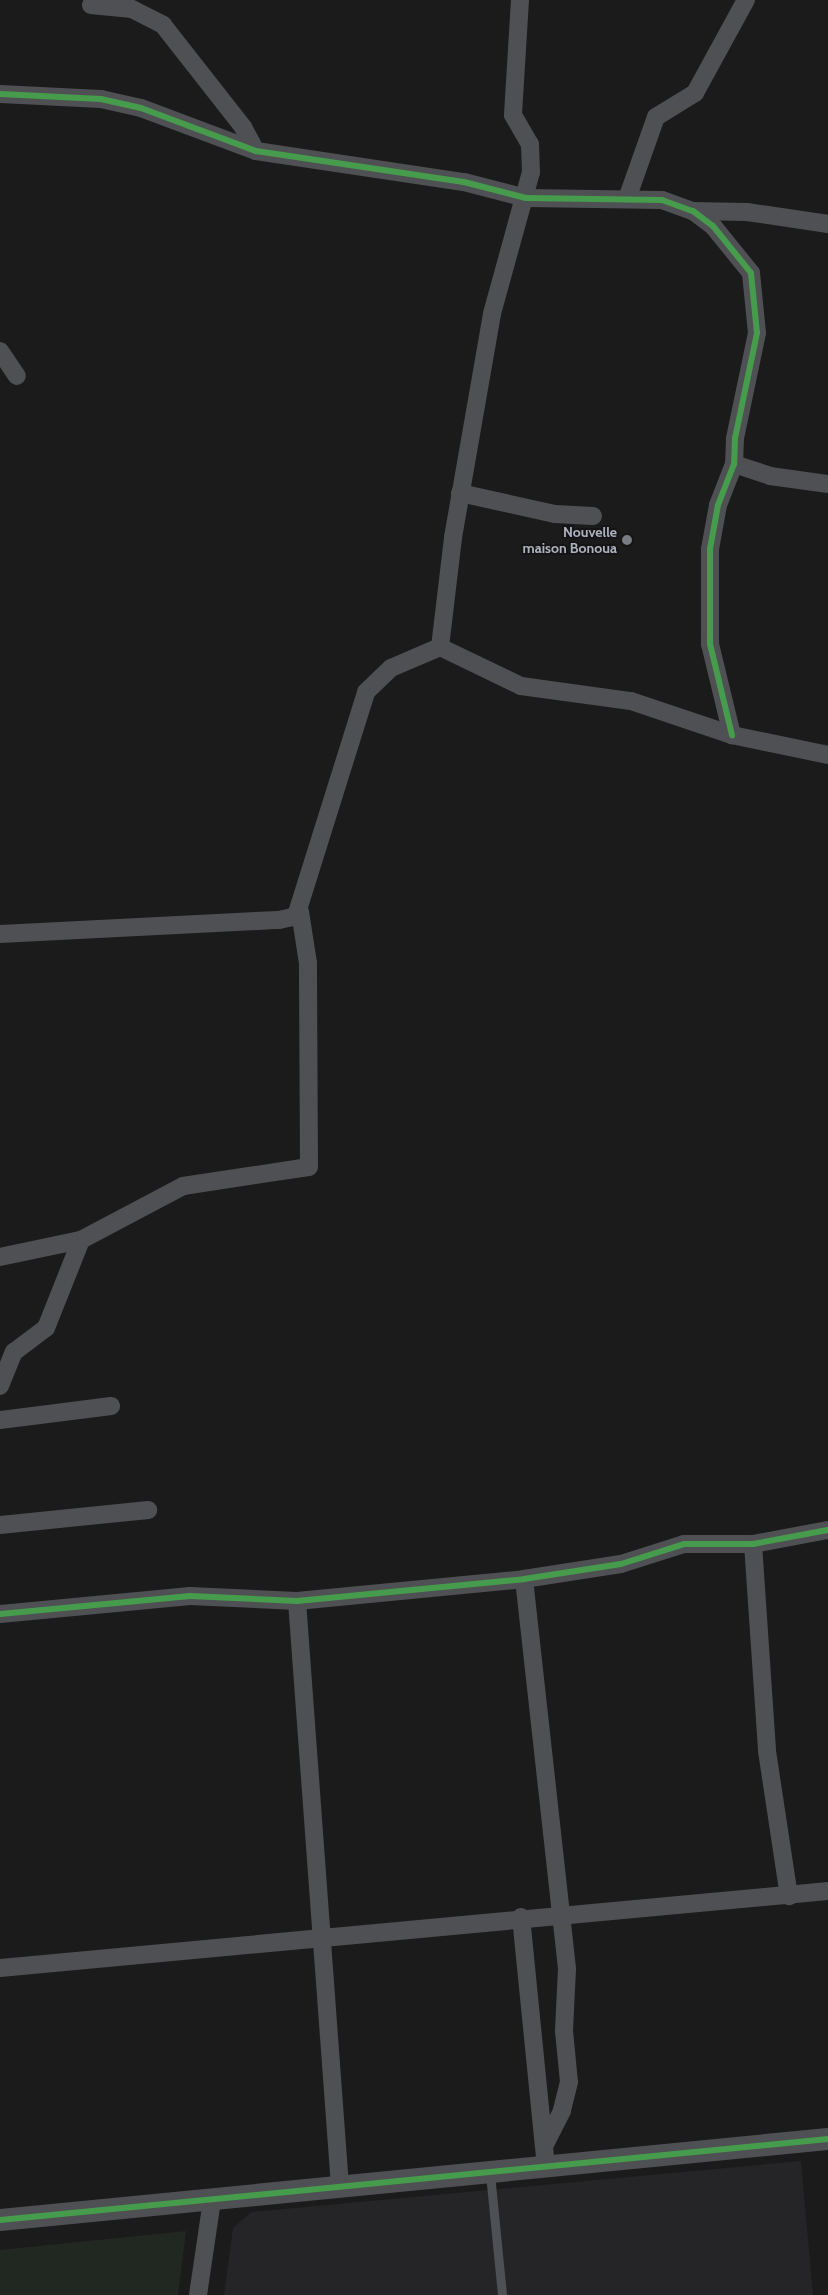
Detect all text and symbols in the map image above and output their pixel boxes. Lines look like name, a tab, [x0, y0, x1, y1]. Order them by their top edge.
place label: Nouvelle maison Bonoua	[523, 524, 617, 556]
marker: Nouvelle maison Bonoua	[621, 534, 633, 546]

